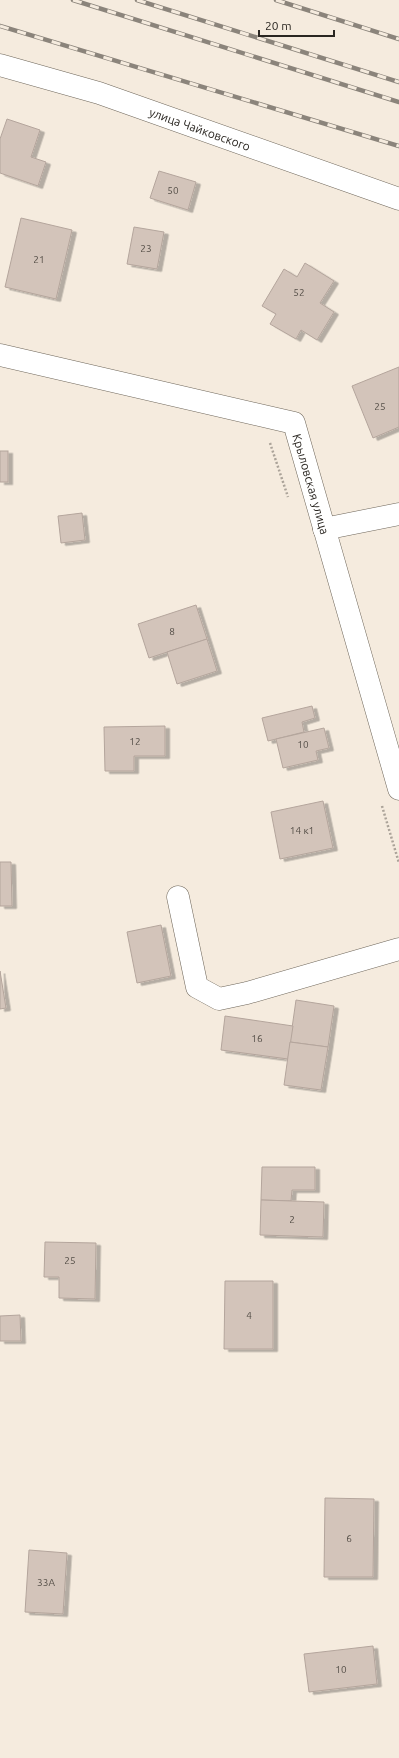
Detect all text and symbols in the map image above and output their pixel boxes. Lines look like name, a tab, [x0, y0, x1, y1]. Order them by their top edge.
scale bar	[259, 12, 334, 38]
text: 20 m	[265, 19, 292, 32]
street label: улица Чайковского	[148, 105, 252, 153]
house number: 50	[167, 185, 179, 196]
house number: 23	[140, 243, 152, 254]
house number: 21	[33, 254, 45, 265]
house number: 52	[293, 287, 305, 298]
house number: 25	[374, 401, 386, 412]
street label: Крыловская улица	[291, 432, 332, 536]
house number: 8	[169, 626, 175, 637]
house number: 12	[129, 736, 141, 747]
house number: 10	[297, 739, 309, 750]
house number: 14 к1	[290, 825, 314, 836]
house number: 16	[251, 1033, 263, 1044]
house number: 2	[289, 1214, 295, 1225]
house number: 25	[64, 1255, 76, 1266]
house number: 4	[246, 1310, 252, 1321]
house number: 6	[346, 1533, 352, 1544]
house number: 33А	[37, 1577, 55, 1588]
house number: 10	[335, 1664, 347, 1675]

